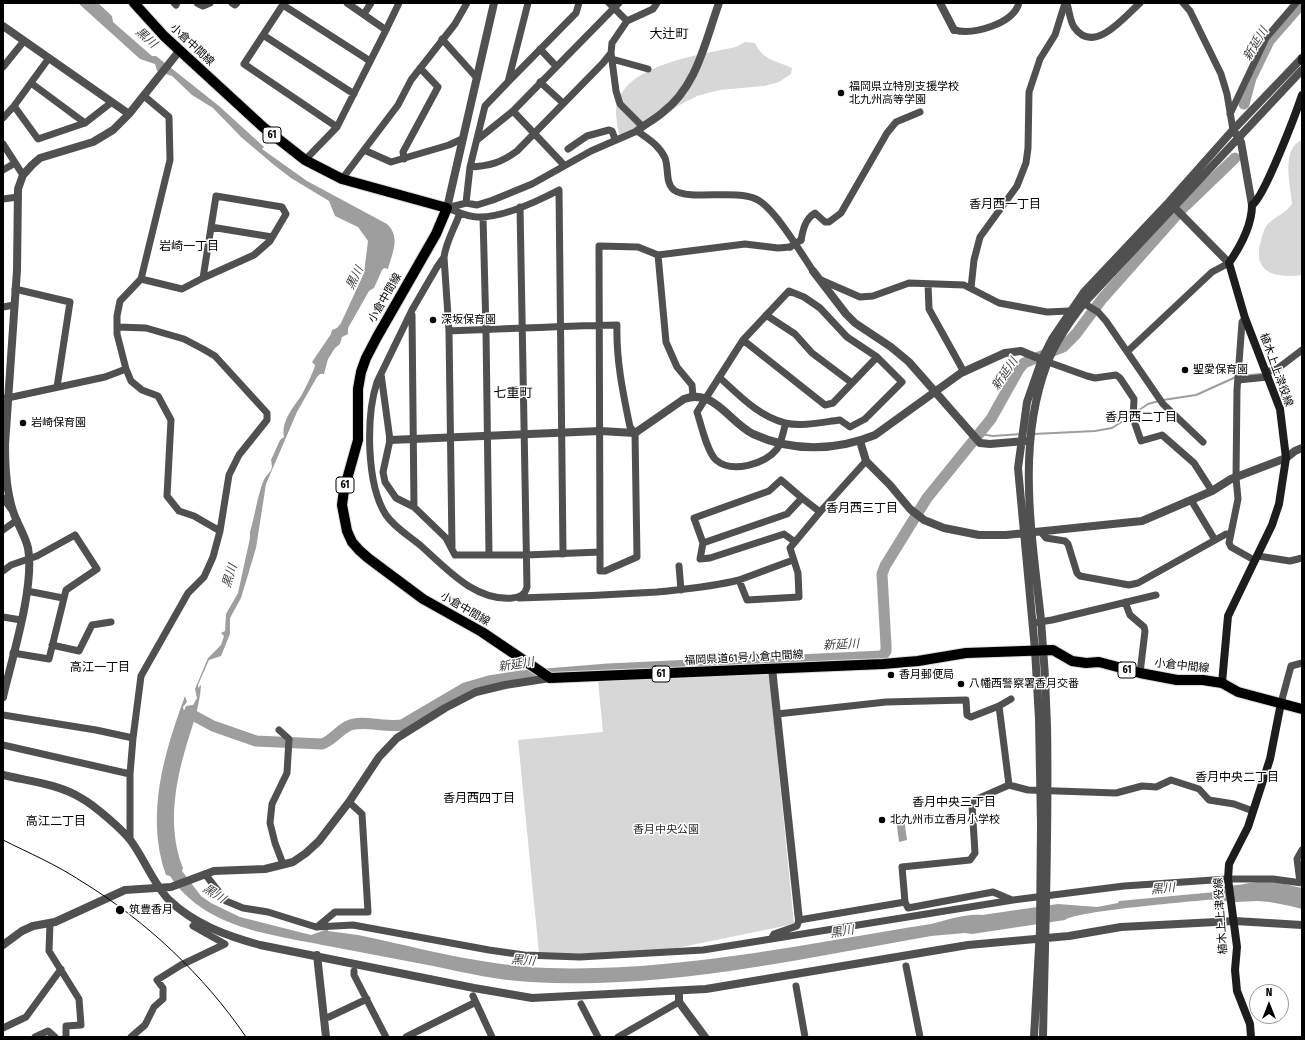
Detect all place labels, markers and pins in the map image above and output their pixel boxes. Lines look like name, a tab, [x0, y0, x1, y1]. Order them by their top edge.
place label: 福岡県立特別支援学校 北九州高等学園	[849, 80, 959, 106]
marker: 福岡県立特別支援学校 北九州高等学園	[836, 88, 846, 98]
place label: 深坂保育園	[441, 313, 496, 327]
marker: 深坂保育園	[428, 315, 438, 325]
place label: 聖愛保育園	[1193, 363, 1248, 377]
marker: 聖愛保育園	[1180, 365, 1190, 375]
place label: 岩崎保育園	[31, 416, 86, 430]
marker: 岩崎保育園	[18, 418, 28, 428]
place label: 香月郵便局	[899, 668, 954, 682]
marker: 香月郵便局	[886, 670, 896, 680]
place label: 八幡西警察署香月交番	[969, 677, 1079, 691]
marker: 八幡西警察署香月交番	[956, 679, 966, 689]
place label: 北九州市立香月小学校	[890, 813, 1000, 827]
marker: 北九州市立香月小学校	[877, 815, 887, 825]
place label: 筑豊香月	[129, 903, 173, 917]
marker: 筑豊香月	[114, 904, 126, 916]

